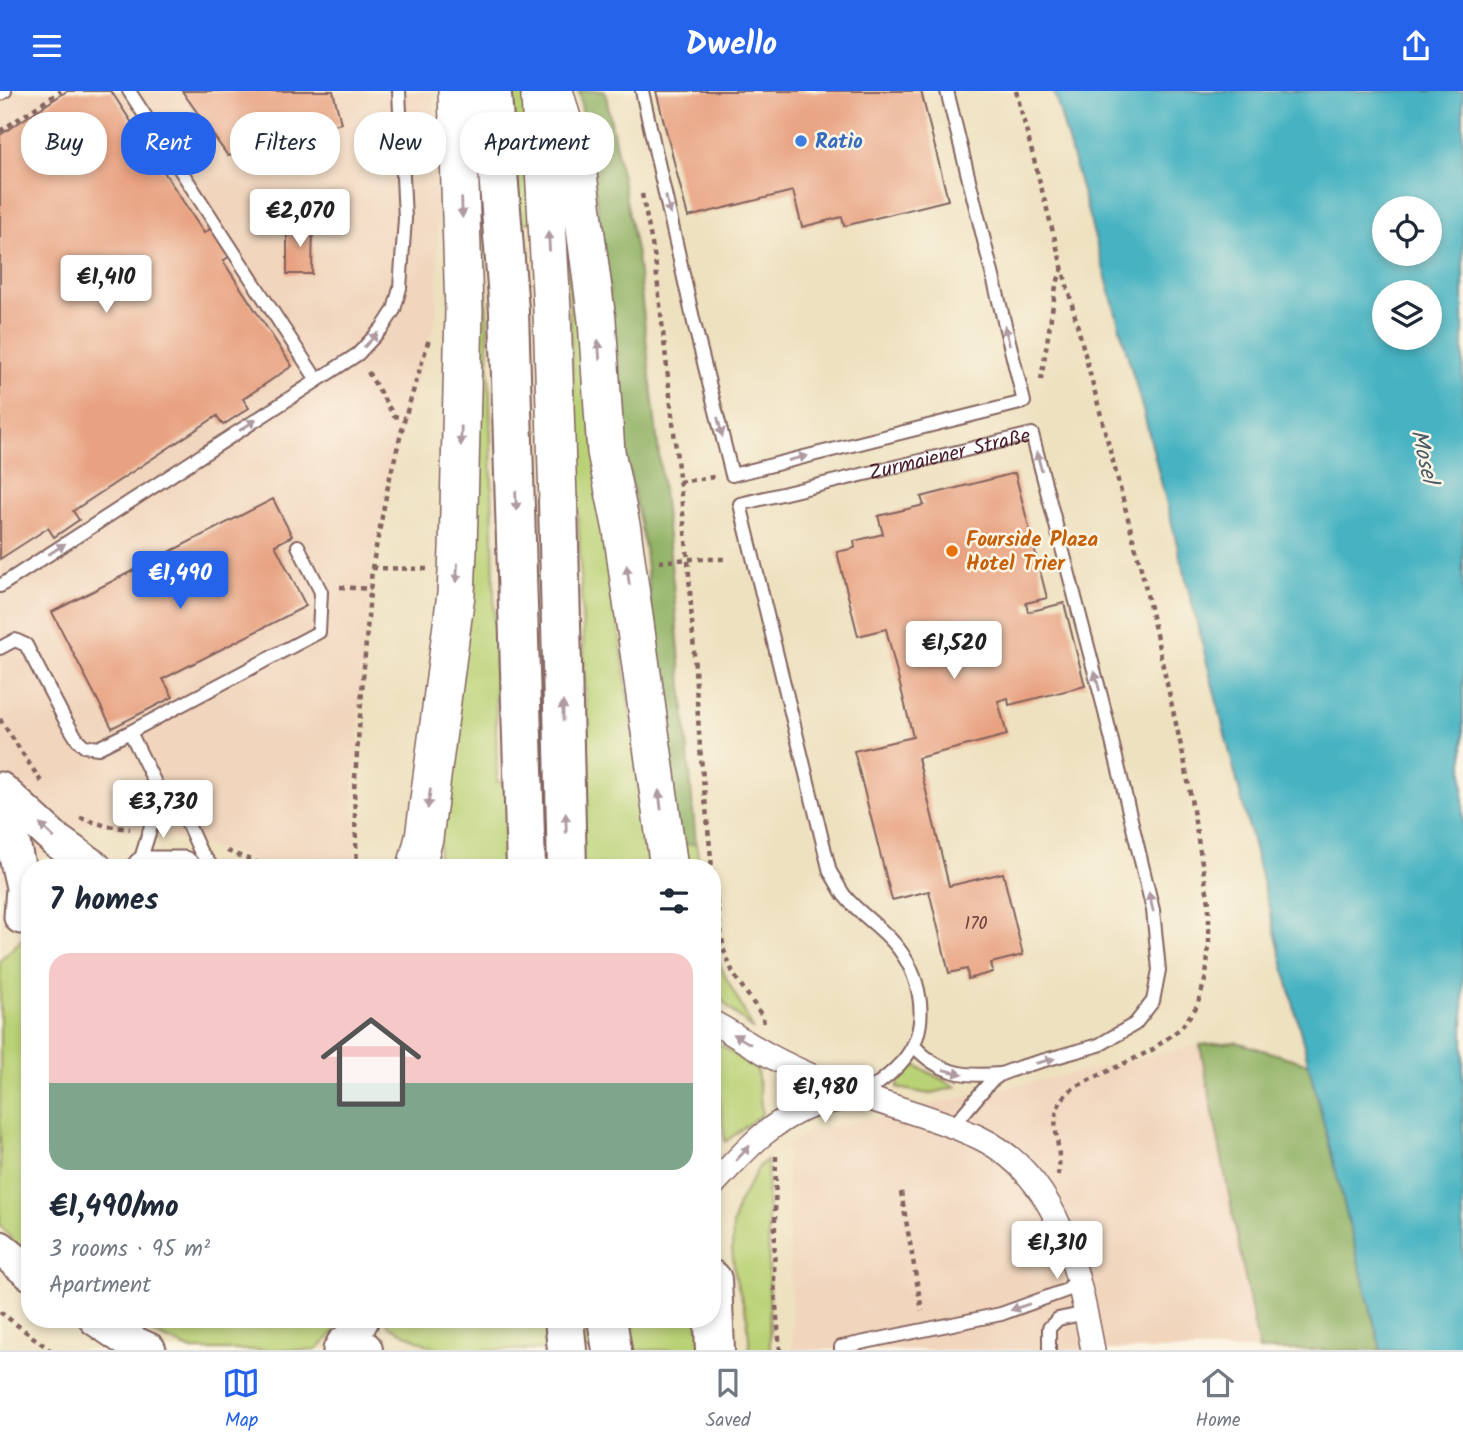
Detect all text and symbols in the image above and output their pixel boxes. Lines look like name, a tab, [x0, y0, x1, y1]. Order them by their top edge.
text: Dwello	[686, 20, 777, 71]
icon: menu	[28, 27, 66, 65]
icon: share	[1397, 27, 1435, 65]
chip: Buy	[21, 112, 107, 175]
chip: Rent	[121, 112, 216, 175]
chip: Filters	[230, 112, 340, 175]
chip: New	[354, 112, 446, 175]
chip: Apartment	[460, 112, 614, 175]
place label: Ratio	[815, 126, 863, 159]
marker: Ratio	[793, 133, 809, 149]
pin: €2,070	[243, 190, 357, 249]
text: €2,070	[266, 194, 334, 230]
one-way arrow	[663, 194, 674, 216]
map controls	[1372, 196, 1442, 350]
button: locate	[1372, 196, 1442, 266]
one-way arrow	[456, 197, 468, 219]
one-way arrow	[543, 230, 554, 252]
pin: €1,410	[49, 255, 163, 315]
text: €1,410	[77, 260, 135, 296]
button: layers	[1372, 280, 1442, 350]
one-way arrow	[1001, 324, 1012, 346]
one-way arrow	[362, 332, 378, 349]
one-way arrow	[593, 339, 604, 361]
one-way arrow	[715, 416, 726, 438]
one-way arrow	[239, 418, 257, 432]
street label: Zurmaiener Straße	[866, 420, 1034, 491]
one-way arrow	[455, 425, 467, 447]
water label: Mosel	[1399, 426, 1448, 491]
one-way arrow	[1033, 450, 1044, 472]
one-way arrow	[787, 452, 809, 463]
one-way arrow	[510, 491, 522, 513]
place label: Fourside Plaza Hotel Trier	[966, 524, 1099, 581]
one-way arrow	[48, 543, 67, 556]
marker: Fourside Plaza Hotel Trier	[944, 543, 960, 559]
pin: €1,490	[123, 552, 237, 611]
text: €1,490	[148, 556, 212, 592]
one-way arrow	[451, 562, 462, 584]
one-way arrow	[623, 564, 634, 586]
pin: €1,520	[897, 621, 1011, 681]
text: €1,520	[922, 626, 986, 662]
one-way arrow	[1091, 670, 1102, 692]
one-way arrow	[557, 699, 569, 721]
pin: €3,730	[106, 781, 220, 840]
text: €3,730	[129, 785, 197, 821]
one-way arrow	[424, 788, 435, 810]
one-way arrow	[655, 789, 666, 811]
one-way arrow	[560, 812, 572, 834]
one-way arrow	[38, 823, 56, 839]
text: 7 homes	[49, 877, 159, 925]
icon: filters	[655, 882, 693, 920]
one-way arrow	[1145, 891, 1156, 913]
house number: 170	[965, 910, 987, 939]
icon: home	[308, 999, 434, 1125]
one-way arrow	[732, 1033, 751, 1046]
one-way arrow	[1035, 1055, 1056, 1065]
pin: €1,980	[768, 1065, 882, 1125]
one-way arrow	[942, 1066, 964, 1077]
text: €1,980	[793, 1070, 857, 1106]
one-way arrow	[735, 1144, 751, 1162]
text: €1,490/mo	[49, 1184, 179, 1232]
pin: €1,310	[1000, 1221, 1114, 1281]
text: €1,310	[1028, 1226, 1086, 1262]
text: 3 rooms · 95 m²	[49, 1232, 210, 1268]
text: Apartment	[49, 1268, 151, 1304]
one-way arrow	[1009, 1302, 1030, 1313]
tab: Map	[222, 1364, 260, 1436]
tab: Saved	[705, 1364, 751, 1436]
tab: Home	[1195, 1364, 1241, 1436]

